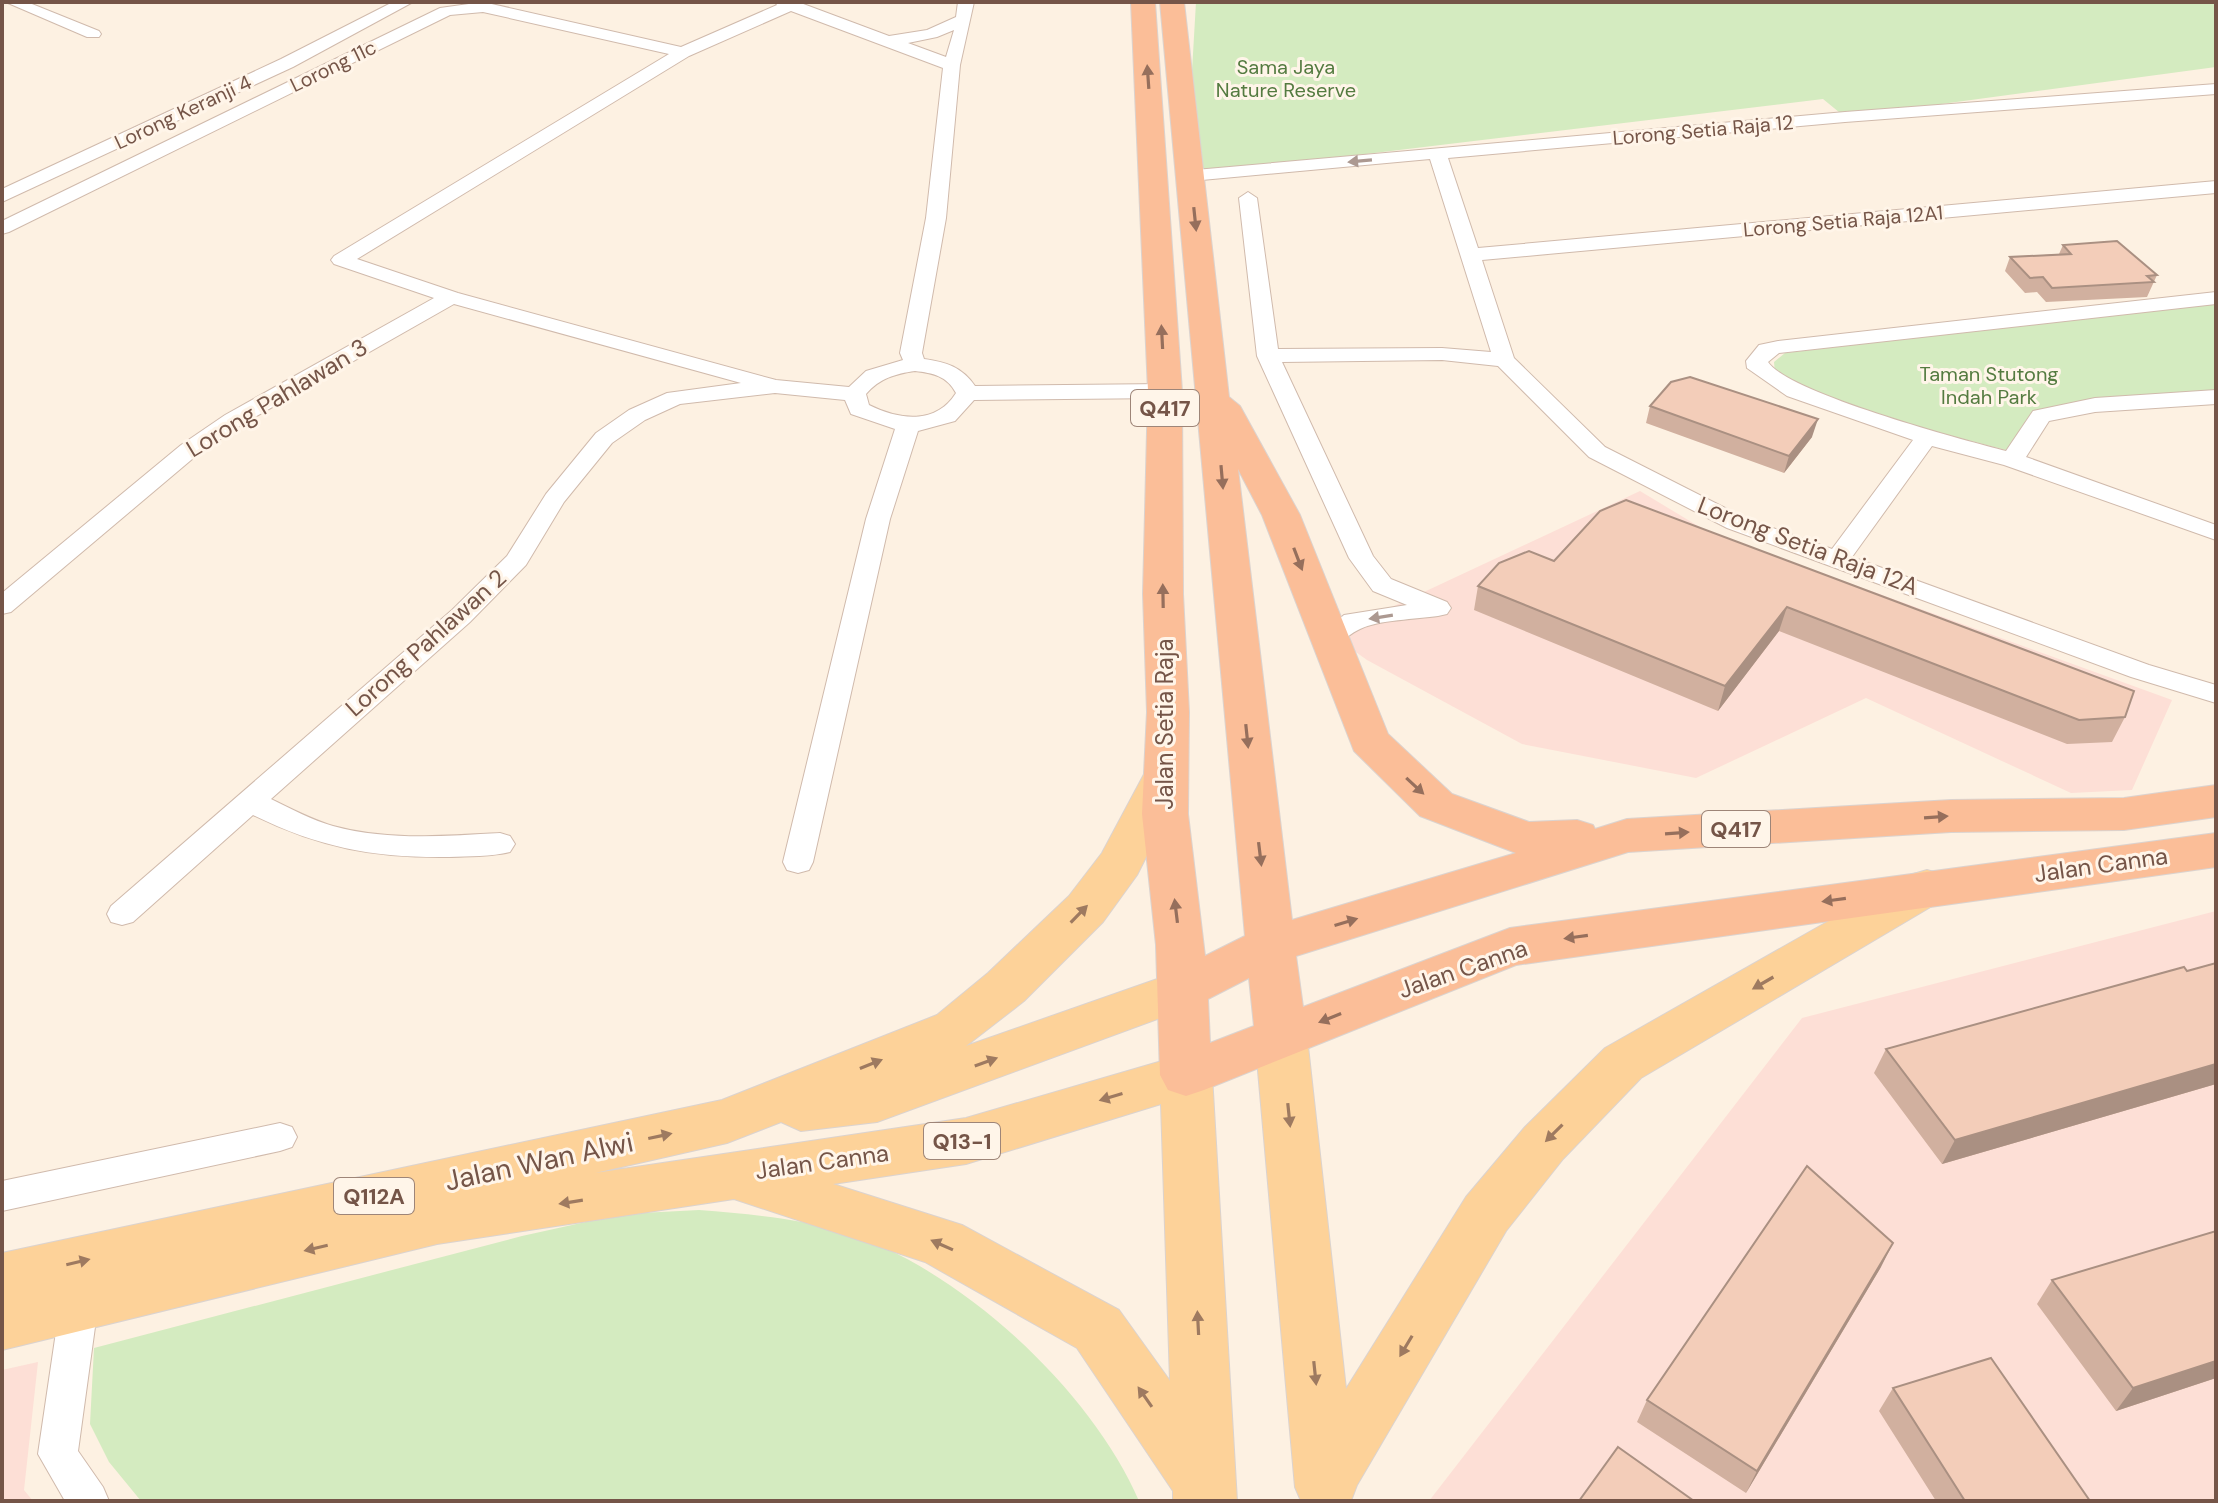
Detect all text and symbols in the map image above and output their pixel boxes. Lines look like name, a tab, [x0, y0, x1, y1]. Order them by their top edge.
street label: Lorong 11c	[286, 34, 380, 98]
park label: Sama Jaya Nature Reserve	[1216, 54, 1356, 103]
one-way arrow	[1141, 64, 1154, 89]
street label: Lorong Keranji 4	[110, 69, 256, 155]
street label: Lorong Setia Raja 12	[1611, 109, 1795, 151]
one-way arrow	[1347, 155, 1372, 168]
street label: Lorong Setia Raja 12A1	[1742, 199, 1944, 243]
one-way arrow	[1189, 207, 1202, 232]
one-way arrow	[1155, 324, 1168, 349]
street label: Lorong Pahlawan 3	[180, 331, 373, 464]
park label: Taman Stutong Indah Park	[1919, 361, 2059, 410]
road number: Q417	[1131, 390, 1199, 426]
one-way arrow	[1215, 465, 1228, 490]
street label: Lorong Setia Raja 12A	[1693, 489, 1923, 602]
one-way arrow	[1292, 547, 1305, 571]
street label: Lorong Pahlawan 2	[339, 562, 513, 723]
one-way arrow	[1157, 583, 1170, 608]
one-way arrow	[1368, 611, 1393, 624]
street label: Jalan Setia Raja	[1149, 638, 1180, 810]
one-way arrow	[1240, 724, 1253, 749]
one-way arrow	[1405, 776, 1424, 795]
one-way arrow	[1924, 810, 1949, 823]
road number: Q417	[1702, 811, 1770, 847]
one-way arrow	[1664, 826, 1690, 839]
street label: Jalan Canna	[2032, 840, 2170, 889]
one-way arrow	[1254, 842, 1267, 867]
one-way arrow	[1821, 894, 1846, 907]
one-way arrow	[1170, 898, 1183, 923]
one-way arrow	[1069, 905, 1088, 924]
one-way arrow	[1334, 916, 1358, 928]
one-way arrow	[1563, 931, 1588, 944]
street label: Jalan Canna	[1394, 932, 1531, 1005]
one-way arrow	[1752, 976, 1774, 990]
one-way arrow	[1318, 1011, 1342, 1024]
one-way arrow	[974, 1055, 998, 1067]
one-way arrow	[859, 1057, 883, 1070]
one-way arrow	[1099, 1091, 1123, 1104]
one-way arrow	[1283, 1102, 1296, 1127]
street label: Jalan Wan Alwi	[442, 1123, 637, 1200]
road number: Q13-1	[924, 1123, 1000, 1159]
one-way arrow	[1545, 1123, 1564, 1142]
one-way arrow	[648, 1129, 673, 1142]
street label: Jalan Canna	[753, 1137, 891, 1186]
road number: Q112A	[334, 1178, 414, 1214]
one-way arrow	[558, 1196, 583, 1208]
one-way arrow	[931, 1238, 954, 1251]
one-way arrow	[303, 1243, 328, 1255]
one-way arrow	[66, 1255, 91, 1268]
one-way arrow	[1191, 1310, 1204, 1335]
one-way arrow	[1399, 1335, 1413, 1357]
one-way arrow	[1309, 1361, 1322, 1386]
one-way arrow	[1138, 1387, 1153, 1408]

